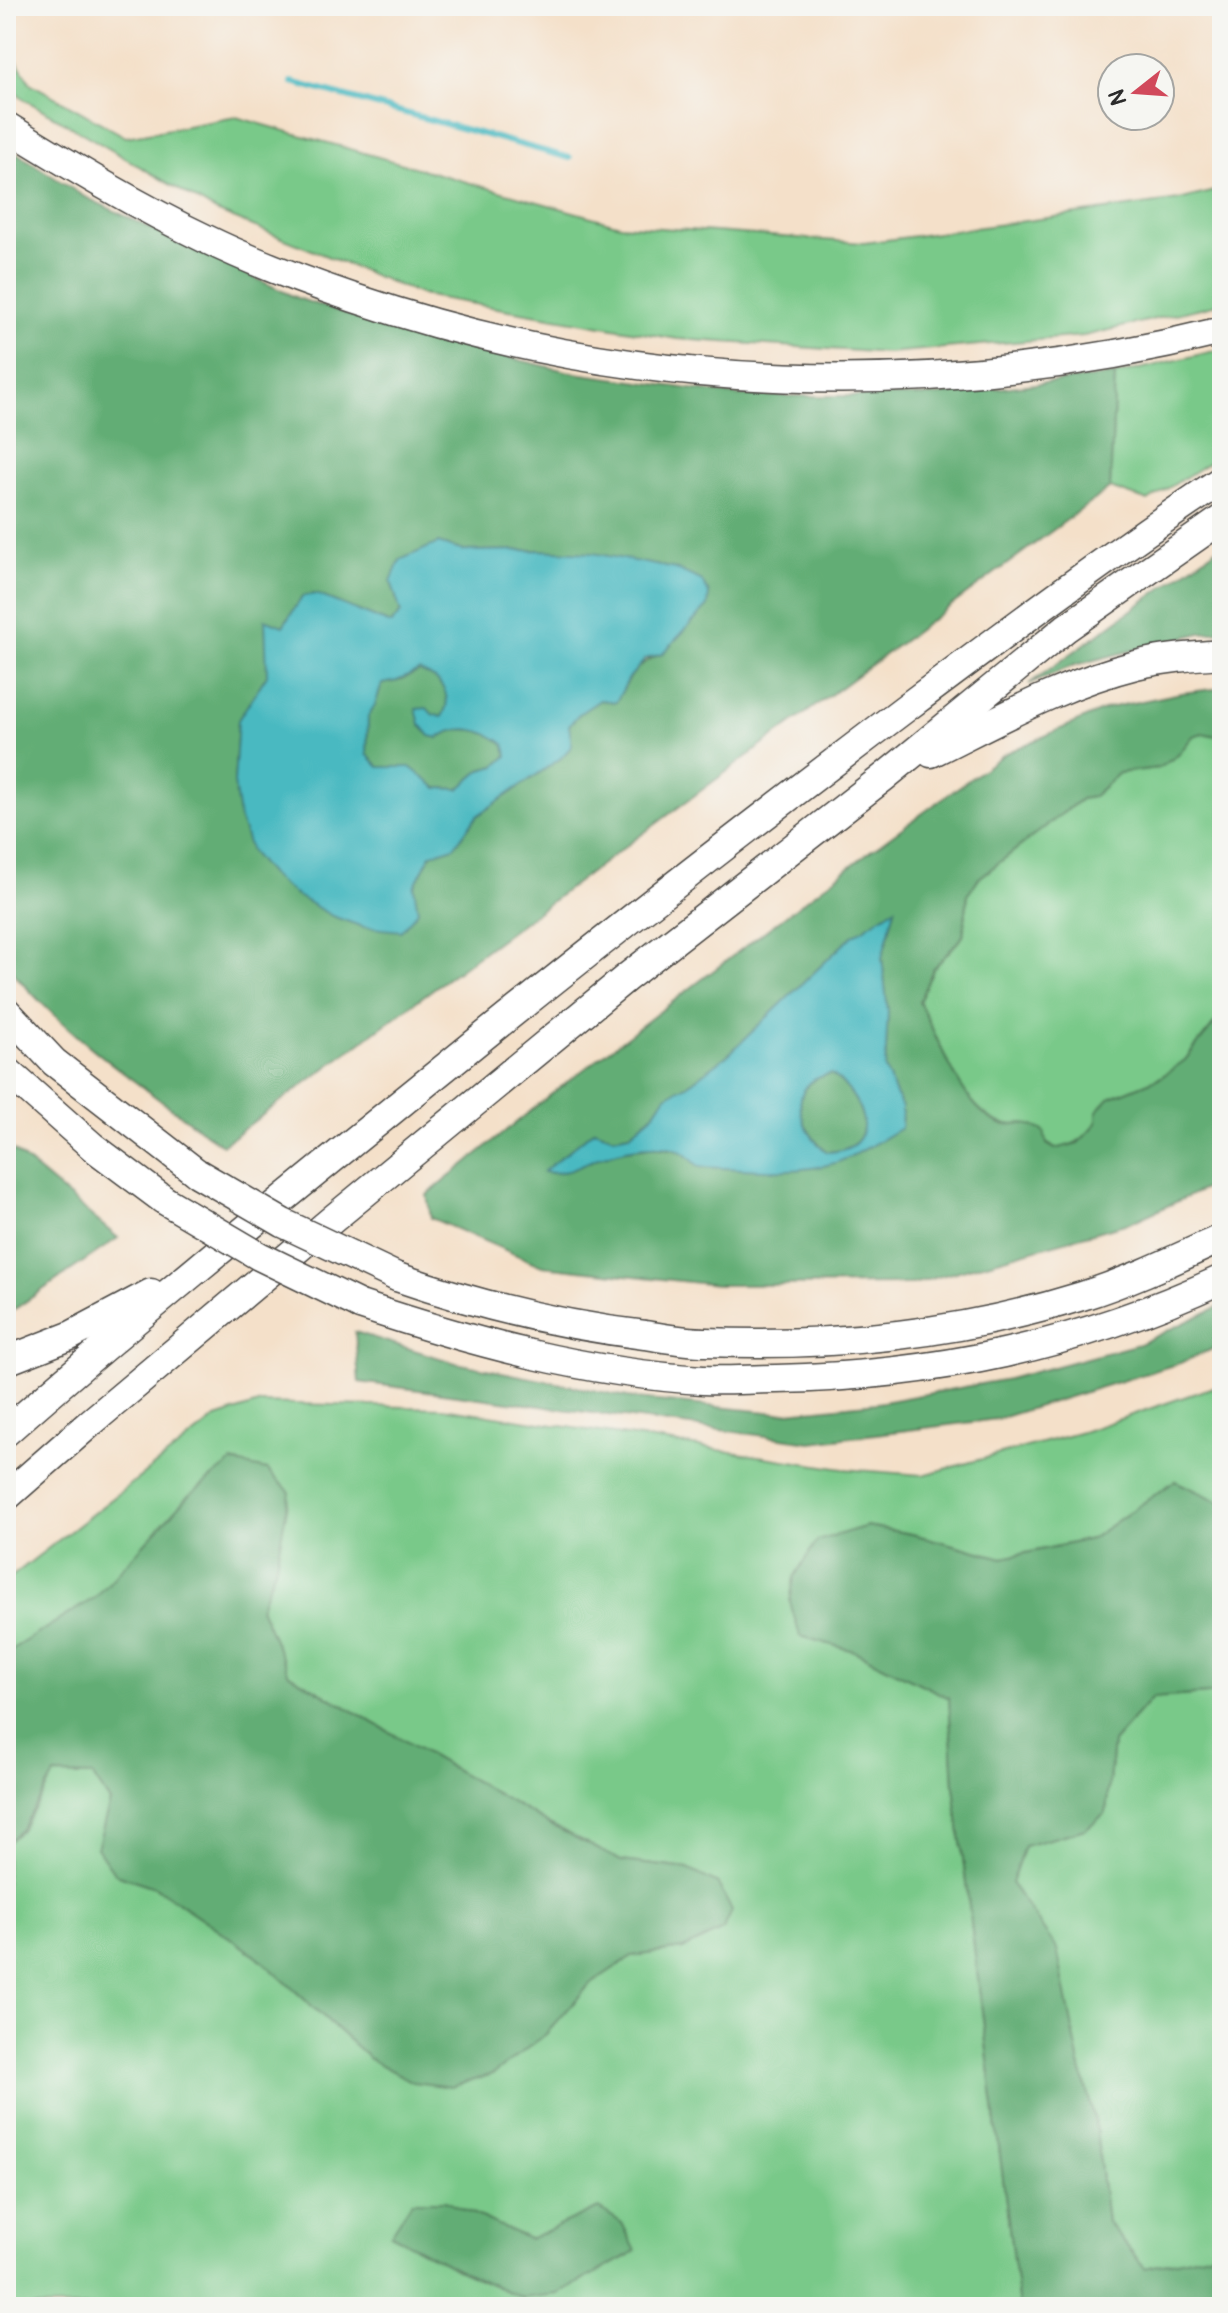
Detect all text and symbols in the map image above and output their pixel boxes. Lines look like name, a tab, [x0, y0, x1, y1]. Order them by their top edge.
north arrow	[1096, 52, 1176, 132]
text: N	[1102, 86, 1133, 109]

